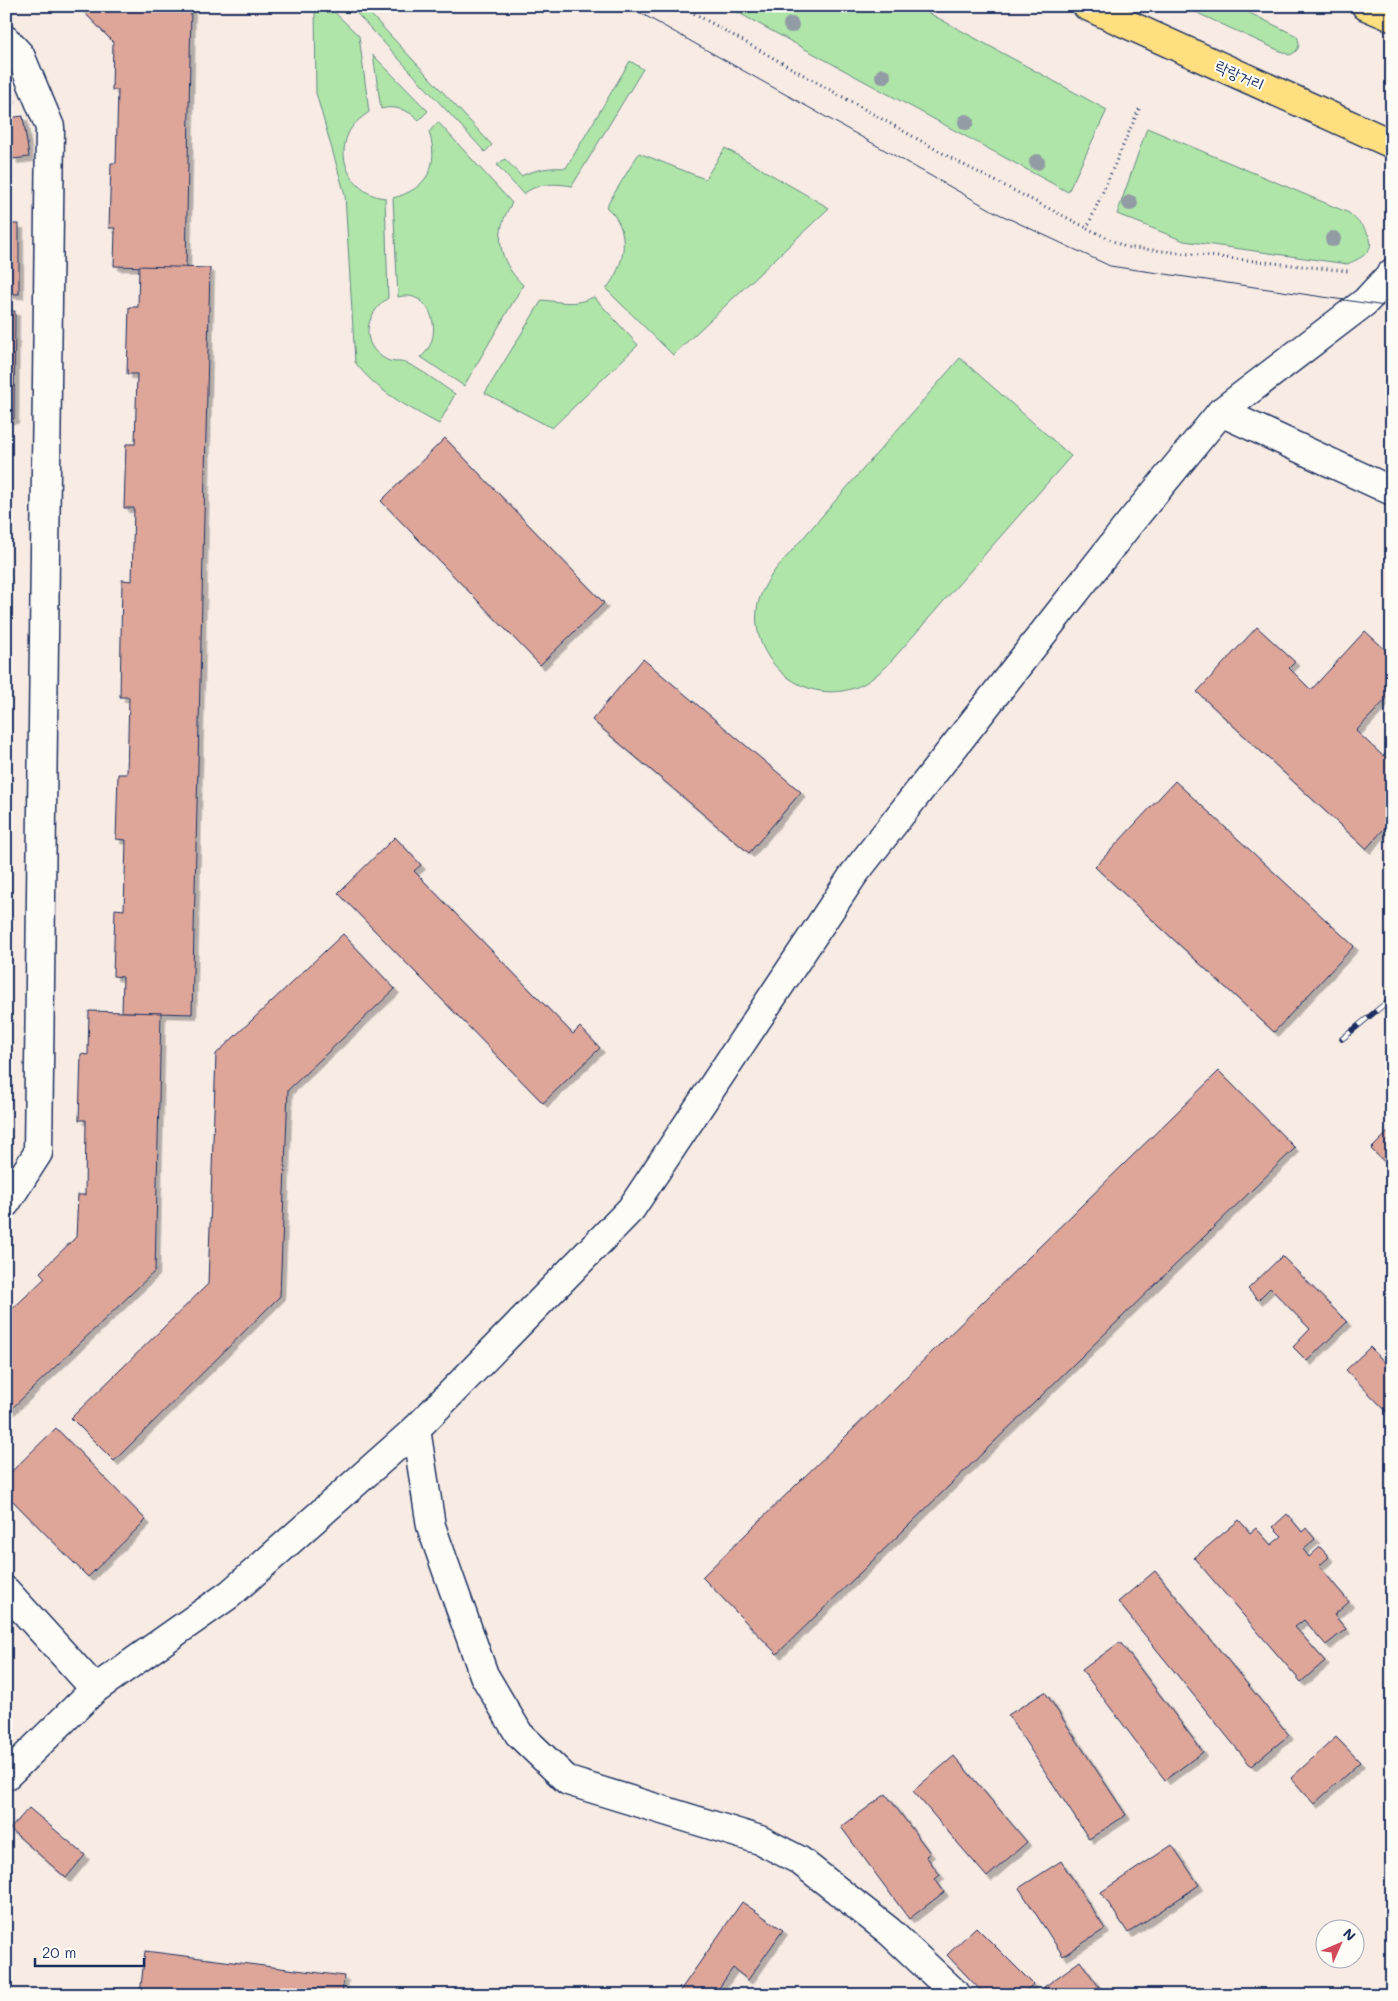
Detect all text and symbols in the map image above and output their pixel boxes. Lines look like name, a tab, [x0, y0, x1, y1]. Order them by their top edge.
street label: 락랑거리	[1212, 54, 1268, 95]
north arrow	[1316, 1918, 1366, 1968]
text: N	[1339, 1924, 1360, 1945]
scale bar	[35, 1936, 144, 1968]
text: 20 m	[42, 1942, 76, 1962]

